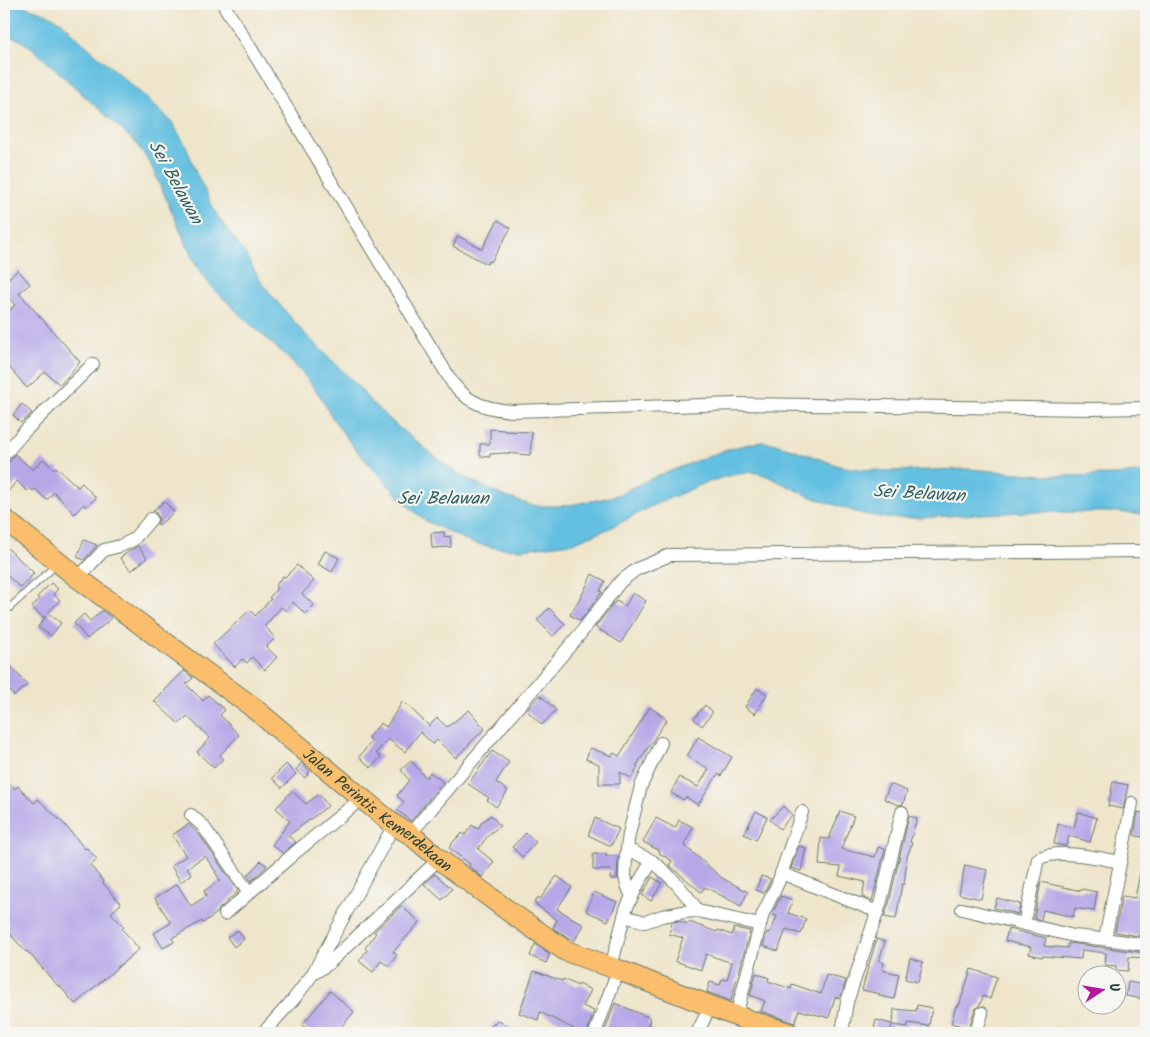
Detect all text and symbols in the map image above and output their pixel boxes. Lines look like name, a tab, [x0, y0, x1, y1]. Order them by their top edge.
water label: Sei Belawan	[140, 136, 210, 231]
water label: Sei Belawan	[872, 478, 967, 511]
water label: Sei Belawan	[397, 485, 490, 514]
street label: Jalan Perintis Kemerdekaan	[297, 743, 457, 879]
north arrow	[1078, 964, 1128, 1014]
text: U	[1102, 981, 1126, 995]

